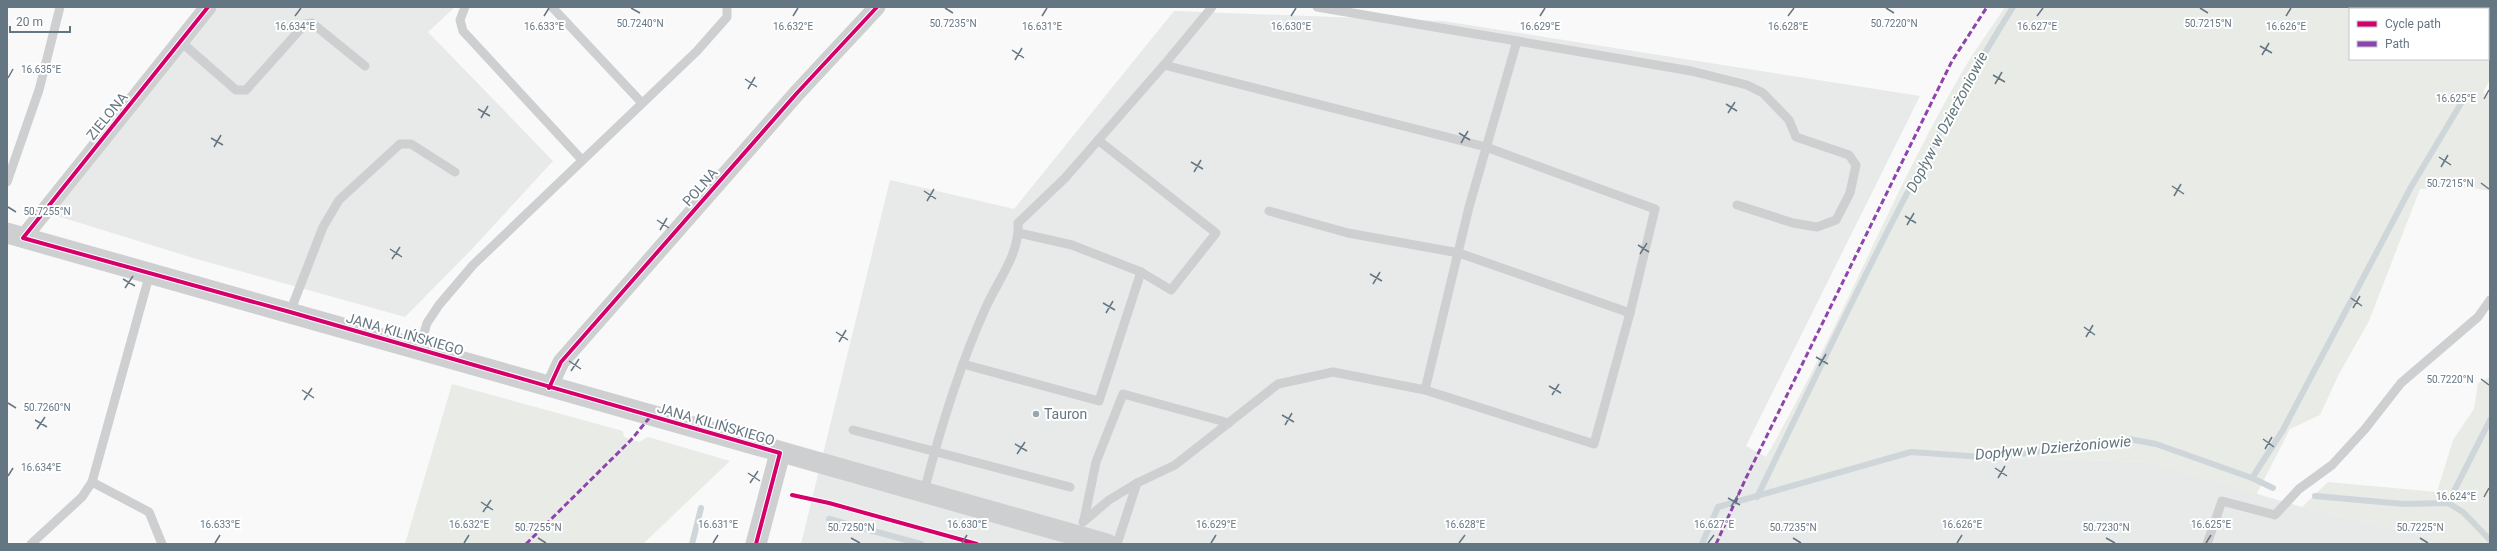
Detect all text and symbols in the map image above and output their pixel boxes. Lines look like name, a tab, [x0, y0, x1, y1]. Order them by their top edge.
scale bar	[10, 8, 70, 34]
legend	[2349, 8, 2489, 60]
text: 20 m	[16, 15, 43, 29]
text: Cycle path	[2385, 17, 2441, 31]
text: 50.7240°N	[616, 18, 664, 29]
text: 50.7235°N	[929, 18, 977, 29]
text: 50.7220°N	[1870, 18, 1918, 29]
text: 50.7215°N	[2184, 18, 2232, 29]
text: 16.634°E	[275, 21, 315, 32]
text: 16.633°E	[524, 21, 564, 32]
text: 16.632°E	[773, 21, 813, 32]
text: 16.631°E	[1022, 21, 1062, 32]
text: 16.630°E	[1271, 21, 1311, 32]
text: 16.629°E	[1520, 21, 1560, 32]
text: 16.628°E	[1768, 21, 1808, 32]
text: 16.627°E	[2017, 21, 2057, 32]
text: 16.626°E	[2266, 21, 2306, 32]
text: Path	[2385, 37, 2410, 51]
water label: Dopływ w Dzierżoniowie	[1902, 48, 1992, 195]
text: 16.635°E	[21, 64, 61, 75]
street label: ZIELONA	[83, 89, 131, 143]
text: 16.625°E	[2436, 93, 2476, 104]
street label: POLNA	[679, 165, 721, 209]
text: 50.7215°N	[2426, 178, 2474, 189]
text: 50.7255°N	[23, 206, 71, 217]
street label: JANA KILIŃSKIEGO	[344, 309, 466, 358]
text: 50.7220°N	[2426, 374, 2474, 385]
street label: JANA KILIŃSKIEGO	[655, 399, 777, 448]
text: 50.7260°N	[23, 402, 71, 413]
place label: Tauron	[1044, 406, 1087, 422]
marker: Tauron	[1031, 409, 1041, 419]
water label: Dopływ w Dzierżoniowie	[1974, 432, 2132, 464]
text: 16.634°E	[21, 462, 61, 473]
text: 16.624°E	[2436, 491, 2476, 502]
text: 16.633°E	[200, 519, 240, 530]
text: 16.632°E	[449, 519, 489, 530]
text: 16.631°E	[698, 519, 738, 530]
text: 16.630°E	[947, 519, 987, 530]
text: 16.629°E	[1196, 519, 1236, 530]
text: 16.628°E	[1445, 519, 1485, 530]
text: 16.627°E	[1694, 519, 1734, 530]
text: 16.626°E	[1942, 519, 1982, 530]
text: 16.625°E	[2191, 519, 2231, 530]
text: 50.7255°N	[514, 522, 562, 533]
text: 50.7250°N	[827, 522, 875, 533]
text: 50.7235°N	[1769, 522, 1817, 533]
text: 50.7230°N	[2082, 522, 2130, 533]
text: 50.7225°N	[2396, 522, 2444, 533]

